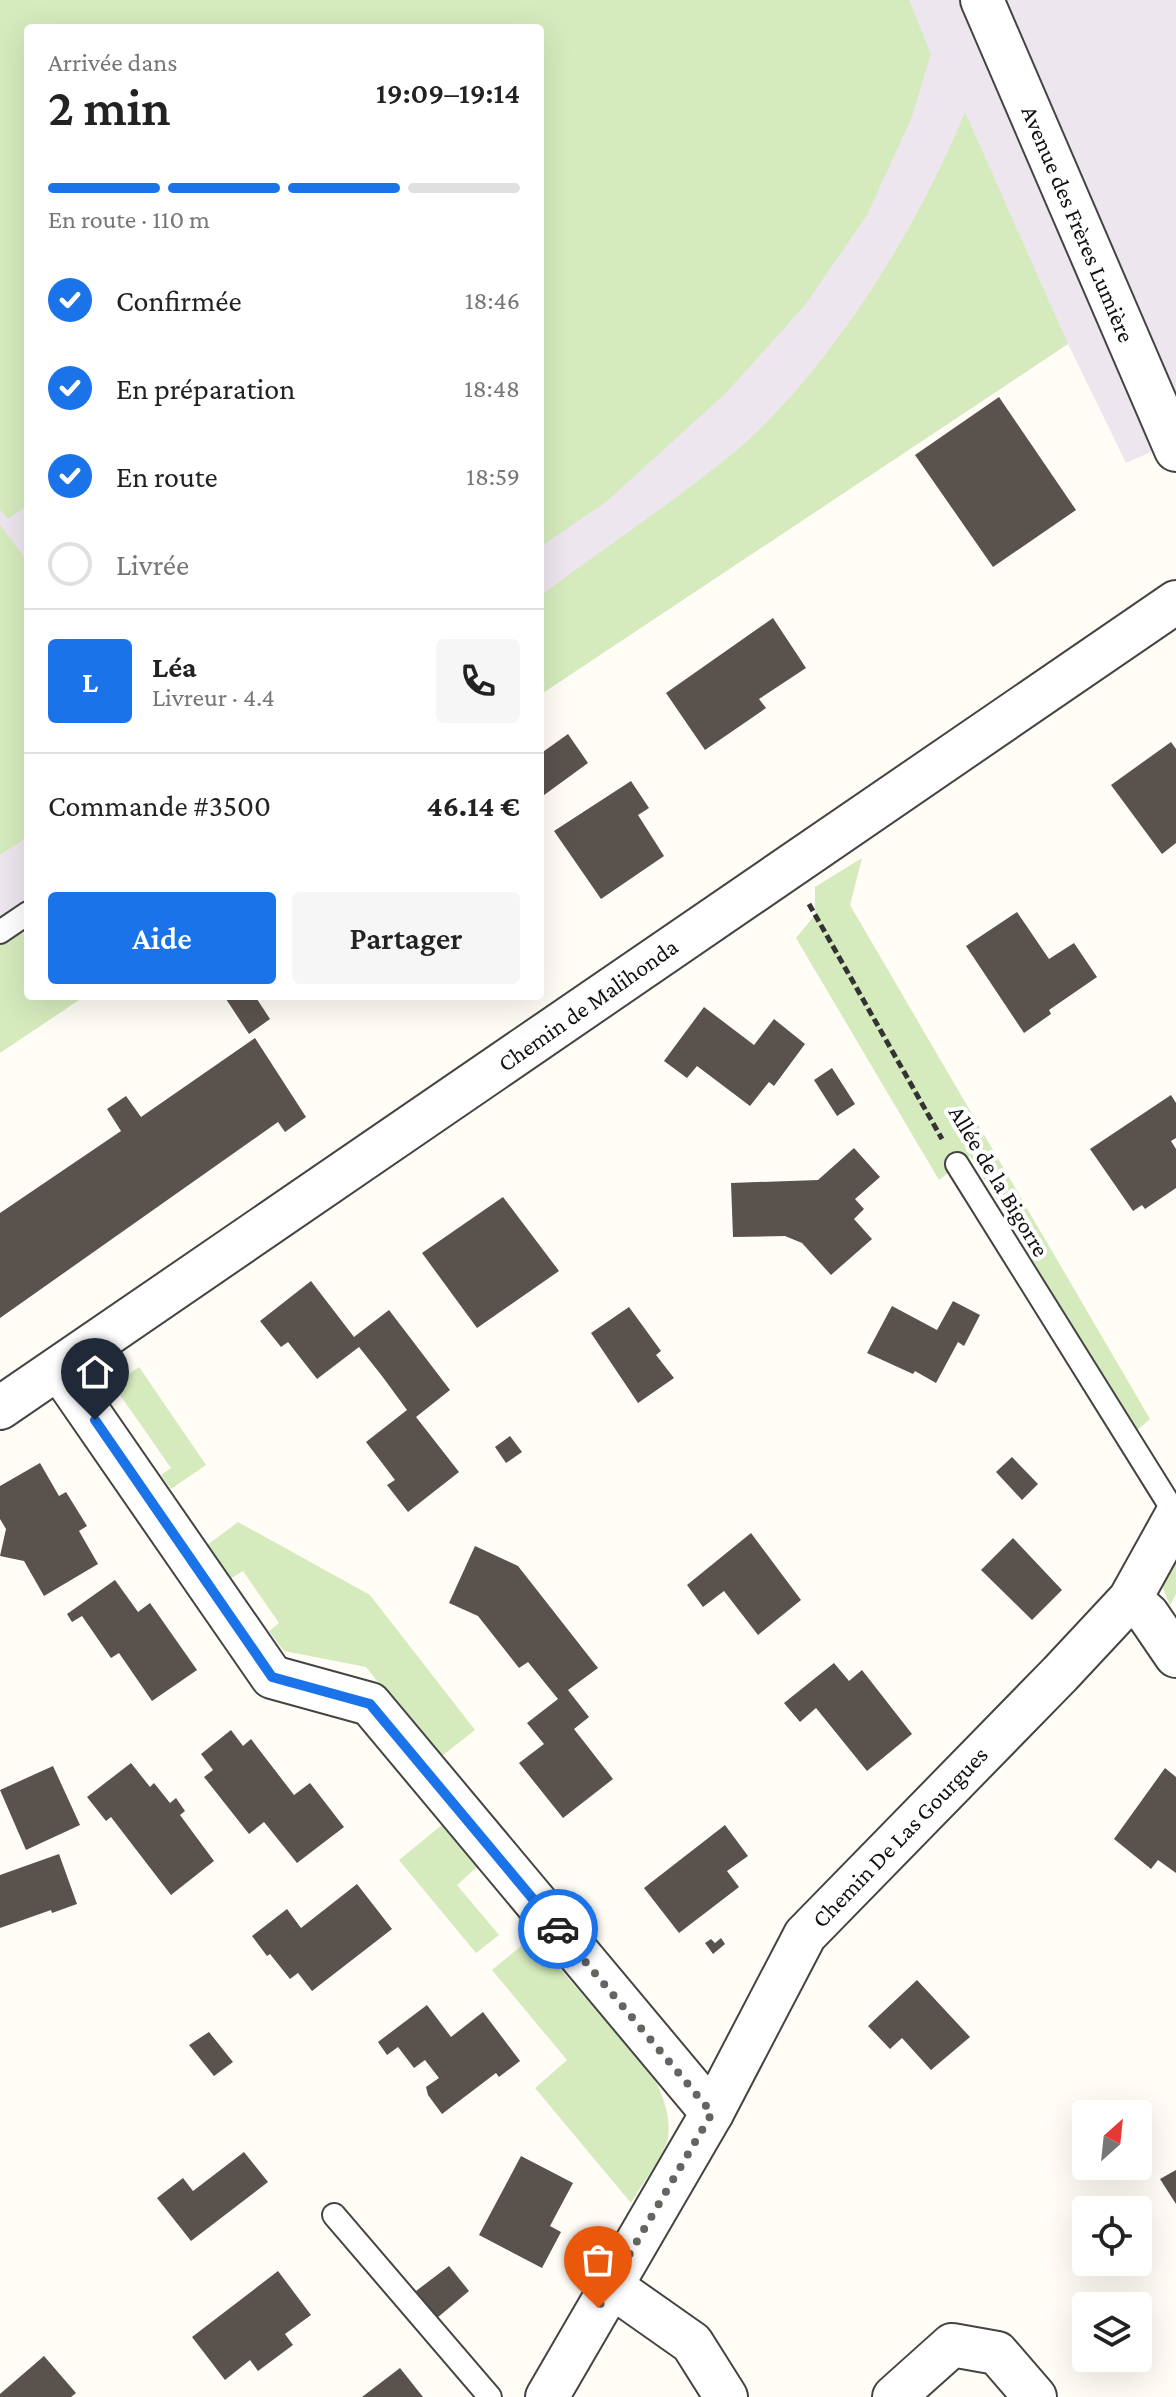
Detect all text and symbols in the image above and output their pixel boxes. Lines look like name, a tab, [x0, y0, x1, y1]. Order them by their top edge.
text: Arrivée dans	[48, 48, 177, 77]
text: 19:09–19:14	[376, 76, 520, 109]
text: 2 min	[48, 78, 171, 136]
street label: Avenue des Frères Lumière	[1016, 102, 1141, 346]
text: En route · 110 m	[48, 205, 210, 234]
icon: check	[48, 278, 92, 322]
text: Confirmée	[116, 284, 242, 317]
text: 18:46	[465, 286, 520, 315]
icon: check	[48, 366, 92, 410]
text: En préparation	[116, 372, 295, 405]
text: 18:48	[464, 374, 520, 403]
icon: check	[48, 454, 92, 498]
text: En route	[116, 460, 218, 493]
text: 18:59	[466, 462, 520, 491]
text: Livrée	[116, 548, 189, 581]
button: phone	[436, 639, 520, 723]
text: Léa	[152, 650, 197, 683]
text: L	[82, 665, 98, 698]
text: Livreur · 4.4	[152, 683, 275, 712]
text: Commande #3500	[48, 789, 271, 822]
text: 46.14 €	[427, 789, 520, 822]
button: Aide	[48, 892, 276, 984]
button: Partager	[292, 892, 520, 984]
street label: Chemin de Malihonda	[493, 932, 683, 1077]
street label: Allée de la Bigorre	[944, 1100, 1055, 1261]
pin	[61, 1338, 129, 1420]
icon: home	[73, 1350, 117, 1394]
street label: Chemin De Las Gourgues	[806, 1741, 993, 1933]
courier	[518, 1889, 598, 1969]
icon: car	[536, 1907, 580, 1951]
north arrow	[1072, 2100, 1152, 2180]
map controls	[1072, 2100, 1152, 2372]
button: locate	[1072, 2196, 1152, 2276]
pin	[564, 2226, 632, 2308]
icon: bag	[576, 2238, 620, 2282]
button: layers	[1072, 2292, 1152, 2372]

